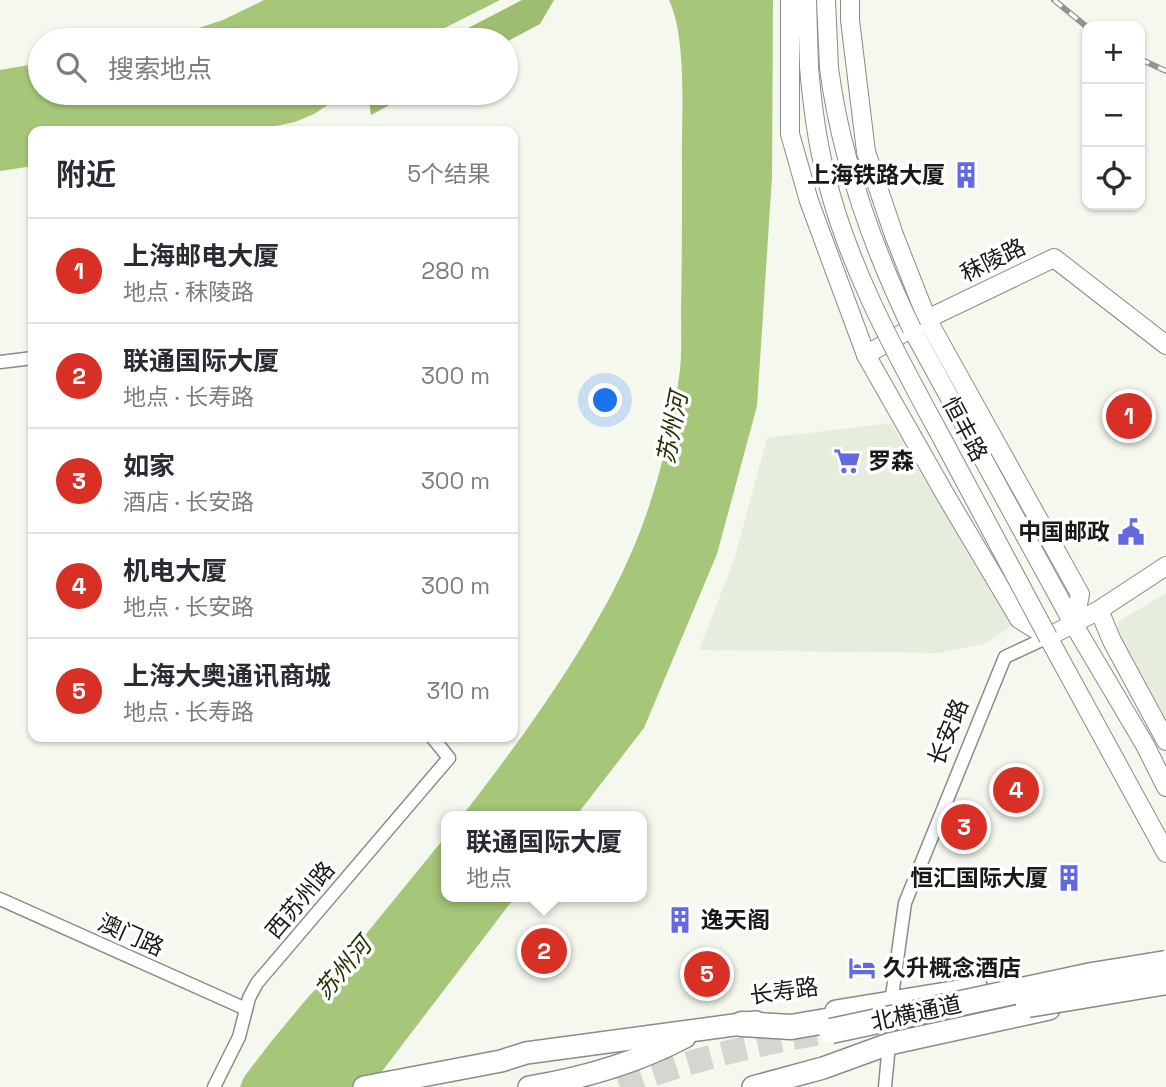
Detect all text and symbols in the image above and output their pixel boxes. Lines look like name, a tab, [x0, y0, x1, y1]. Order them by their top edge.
map controls	[1082, 21, 1145, 210]
button: +	[1082, 21, 1145, 84]
search box	[28, 28, 518, 105]
icon: search	[52, 48, 90, 86]
text: 搜索地点	[108, 52, 212, 86]
button: −	[1082, 84, 1145, 147]
button: locate	[1082, 147, 1145, 210]
text: 附近	[56, 155, 116, 194]
text: 5个结果	[407, 159, 490, 189]
place label: 上海铁路大厦	[807, 160, 945, 190]
building icon: 上海铁路大厦	[951, 160, 981, 190]
street label: 秣陵路	[955, 231, 1031, 289]
text: 上海邮电大厦	[123, 239, 279, 273]
text: 1	[74, 256, 84, 286]
text: 280 m	[421, 256, 490, 286]
text: 地点 · 秣陵路	[123, 277, 254, 307]
text: 联通国际大厦	[123, 344, 279, 378]
text: 2	[72, 361, 86, 391]
text: 300 m	[421, 361, 490, 391]
text: 地点 · 长寿路	[123, 382, 254, 412]
your location	[588, 383, 622, 417]
water label: 苏州河	[650, 386, 695, 466]
pin: 1	[1106, 390, 1152, 442]
street label: 恒丰路	[936, 391, 994, 467]
supermarket icon: 罗森	[832, 446, 862, 476]
place label: 罗森	[868, 446, 914, 476]
text: 如家	[123, 449, 175, 483]
text: 3	[72, 466, 86, 496]
text: 300 m	[421, 466, 490, 496]
text: 酒店 · 长安路	[123, 487, 254, 517]
place label: 中国邮政	[1018, 517, 1110, 547]
public building icon: 中国邮政	[1116, 517, 1146, 547]
text: 机电大厦	[123, 554, 227, 588]
text: 4	[72, 571, 86, 601]
text: 300 m	[421, 571, 490, 601]
text: 地点 · 长安路	[123, 592, 254, 622]
text: 上海大奥通讯商城	[123, 659, 331, 693]
text: 5	[72, 676, 86, 706]
text: 310 m	[426, 676, 490, 706]
street label: 长安路	[921, 694, 975, 770]
text: 地点 · 长寿路	[123, 697, 254, 727]
pin: 4	[993, 764, 1039, 816]
pin: 3	[941, 801, 987, 853]
popup	[441, 811, 647, 902]
text: 联通国际大厦	[466, 825, 622, 859]
street label: 西苏州路	[259, 855, 341, 945]
text: 地点	[466, 863, 512, 893]
place label: 恒汇国际大厦	[910, 863, 1048, 893]
building icon: 恒汇国际大厦	[1054, 863, 1084, 893]
building icon: 逸天阁	[665, 905, 695, 935]
place label: 逸天阁	[701, 905, 770, 935]
street label: 澳门路	[93, 907, 169, 963]
pin: 2	[521, 925, 567, 977]
water label: 苏州河	[308, 927, 381, 1006]
pin: 5	[684, 948, 730, 1000]
hotel icon: 久升概念酒店	[847, 953, 877, 983]
place label: 久升概念酒店	[883, 953, 1021, 983]
street label: 长寿路	[748, 971, 820, 1011]
street label: 北横通道	[868, 989, 964, 1037]

